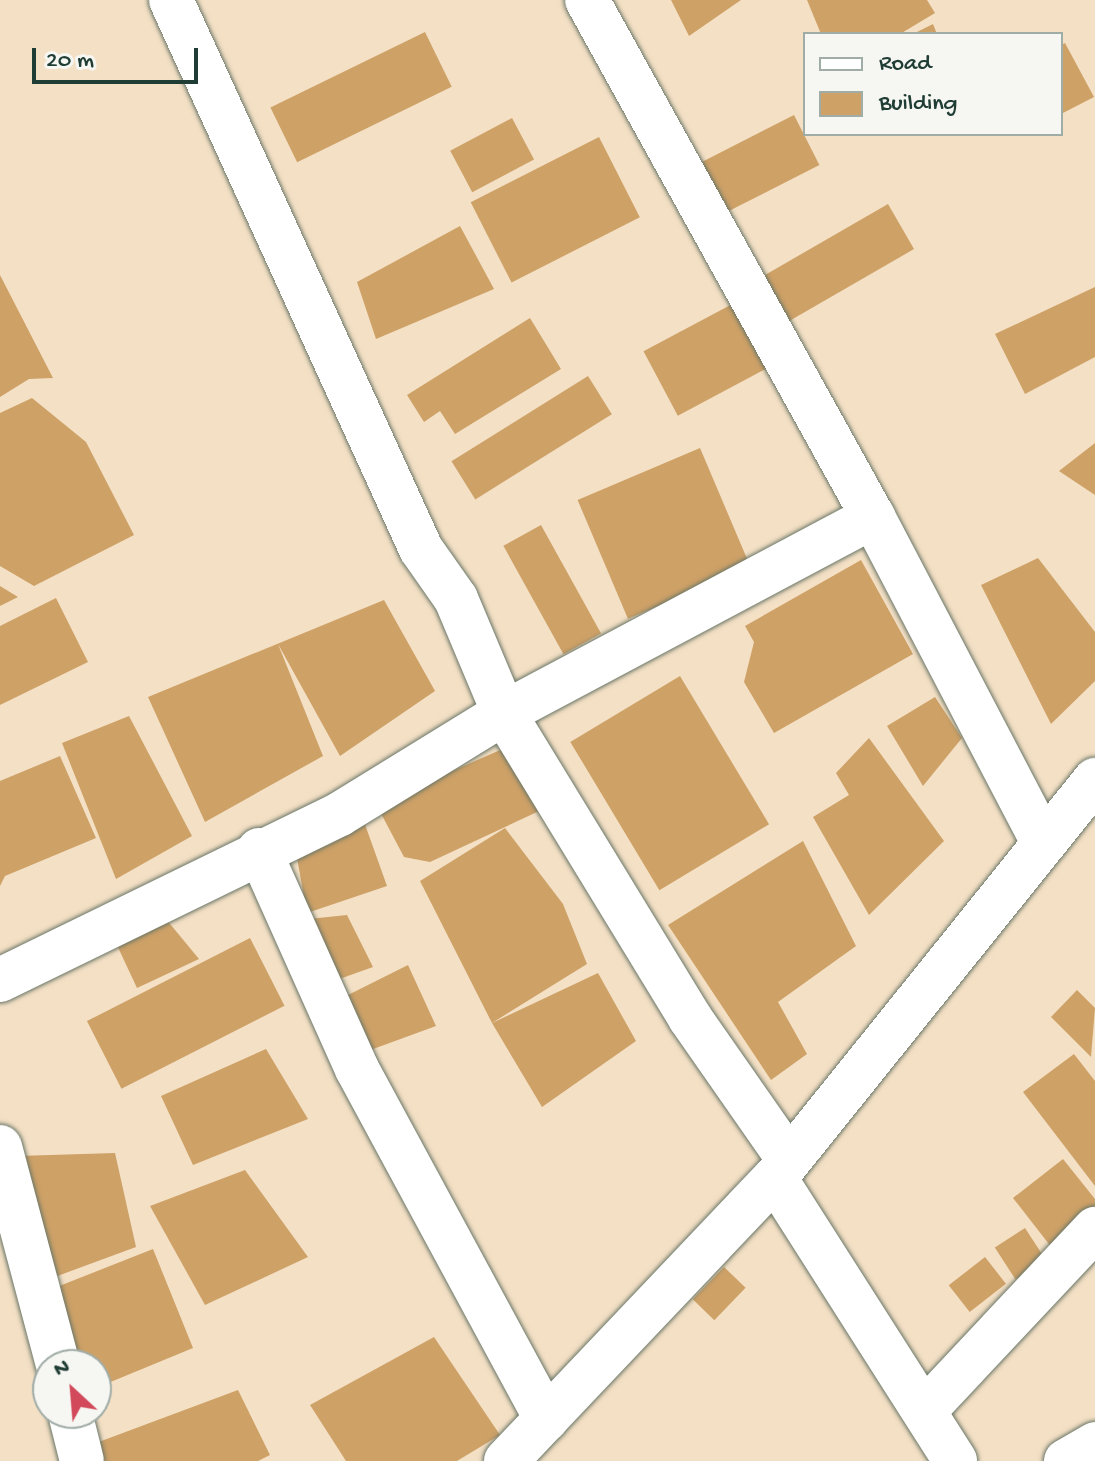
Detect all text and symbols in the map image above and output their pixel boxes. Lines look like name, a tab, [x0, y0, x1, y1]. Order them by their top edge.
scale bar	[36, 32, 202, 82]
legend	[803, 32, 1063, 136]
text: 20 m	[46, 47, 94, 76]
text: Road	[879, 50, 931, 79]
text: Building	[879, 90, 957, 119]
north arrow	[32, 1349, 112, 1429]
text: N	[50, 1354, 75, 1384]

